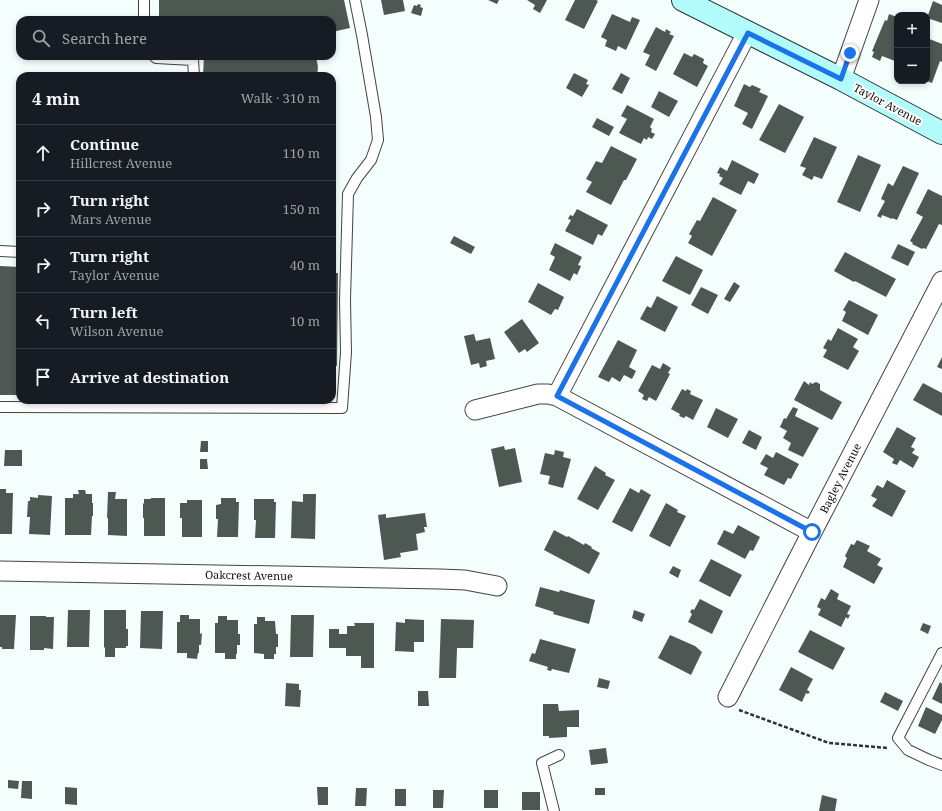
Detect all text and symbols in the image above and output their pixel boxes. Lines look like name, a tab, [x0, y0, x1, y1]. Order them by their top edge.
map controls	[894, 12, 930, 84]
button: +	[894, 12, 930, 48]
search box	[16, 16, 336, 60]
icon: search	[30, 27, 52, 49]
text: Search here	[62, 28, 147, 48]
route end	[841, 44, 859, 62]
button: −	[894, 48, 930, 84]
street label: Taylor Avenue	[851, 80, 925, 128]
text: 4 min	[32, 87, 80, 110]
text: Walk · 310 m	[241, 89, 320, 107]
text: Continue	[70, 134, 139, 154]
icon: ahead	[32, 142, 54, 164]
text: 110 m	[283, 144, 320, 162]
text: Hillcrest Avenue	[70, 154, 172, 172]
text: Turn right	[70, 190, 149, 210]
icon: right	[32, 198, 54, 220]
text: 150 m	[283, 200, 320, 218]
text: Mars Avenue	[70, 210, 151, 228]
text: Turn right	[70, 246, 149, 266]
icon: right	[32, 254, 54, 276]
text: 40 m	[290, 256, 320, 274]
text: Taylor Avenue	[70, 266, 159, 284]
text: Turn left	[70, 302, 138, 322]
icon: left	[32, 310, 54, 332]
text: 10 m	[290, 312, 320, 330]
text: Wilson Avenue	[70, 322, 163, 340]
icon: arrive	[32, 366, 54, 388]
text: Arrive at destination	[70, 367, 229, 387]
street label: Bagley Avenue	[816, 440, 864, 516]
route start	[803, 523, 821, 541]
street label: Oakcrest Avenue	[205, 567, 293, 583]

